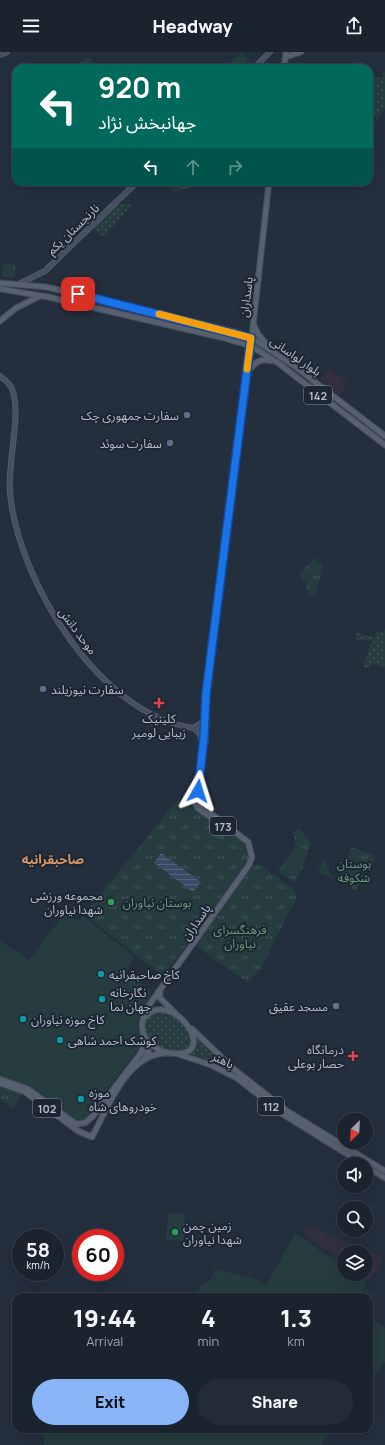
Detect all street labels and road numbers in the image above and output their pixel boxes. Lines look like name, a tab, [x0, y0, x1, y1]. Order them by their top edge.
street label: نارنجستان یکم	[43, 200, 104, 259]
street label: پاسداران	[235, 276, 257, 318]
street label: بلوار لواسانی	[267, 332, 325, 380]
road number: 142	[304, 386, 332, 404]
street label: موحد دانش	[55, 604, 101, 658]
road number: 173	[210, 817, 236, 835]
street label: پاسداران	[177, 900, 215, 944]
street label: باهنر	[208, 1047, 237, 1072]
road number: 112	[258, 1097, 284, 1115]
road number: 102	[33, 1099, 61, 1117]

